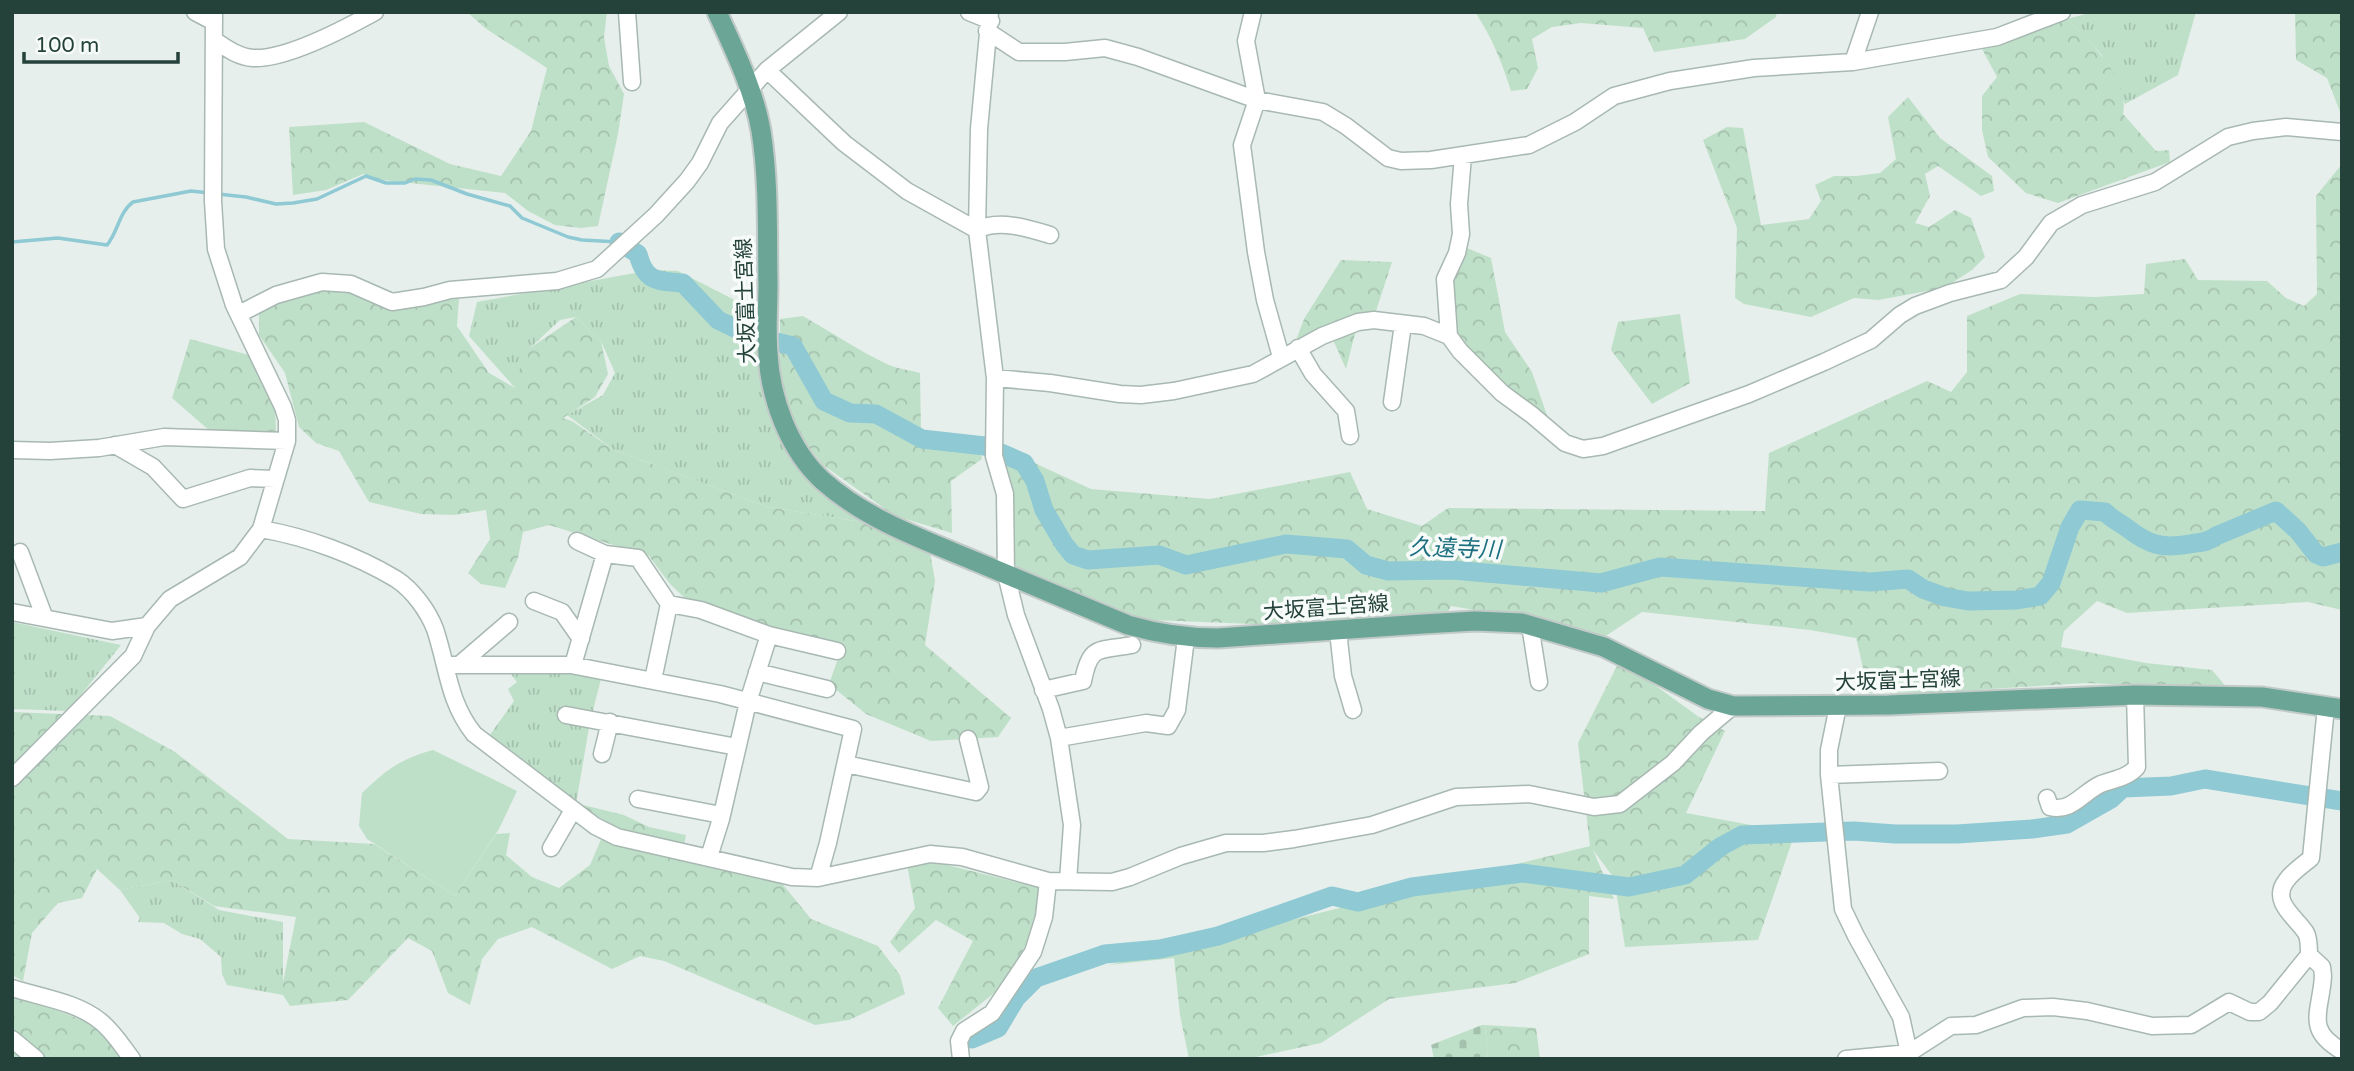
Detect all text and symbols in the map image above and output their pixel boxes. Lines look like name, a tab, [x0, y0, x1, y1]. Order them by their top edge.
scale bar	[24, 21, 178, 65]
text: 100 m	[35, 33, 99, 58]
street label: 大坂富士宮線	[731, 238, 761, 364]
water label: 久遠寺川	[1409, 533, 1504, 565]
street label: 大坂富士宮線	[1262, 591, 1390, 625]
street label: 大坂富士宮線	[1835, 666, 1961, 696]

